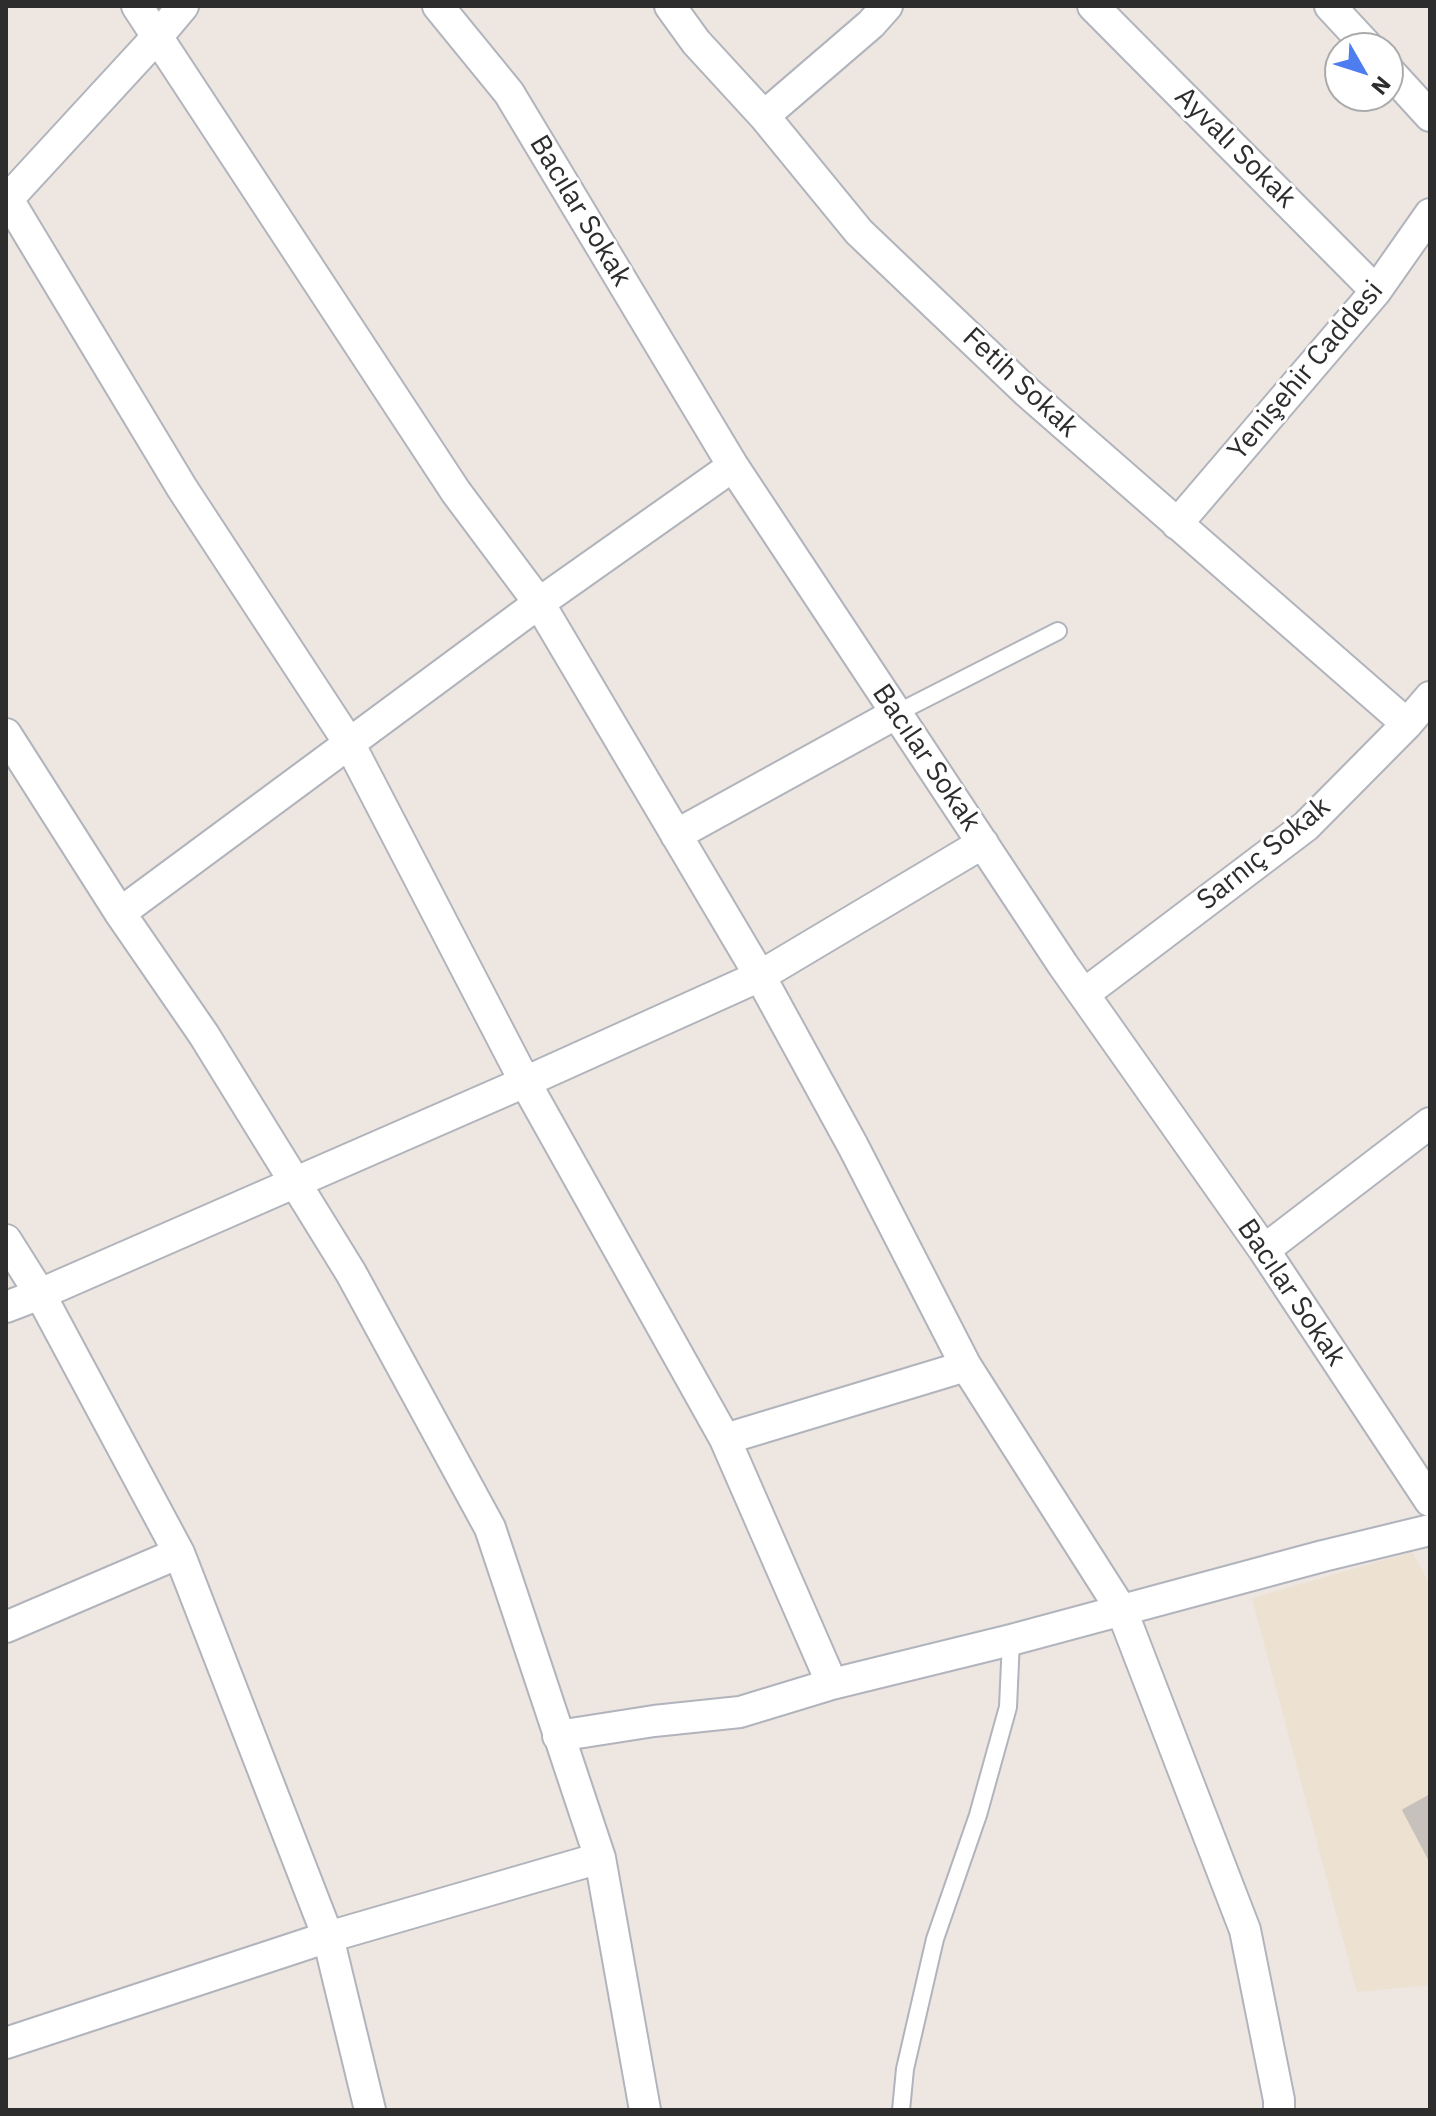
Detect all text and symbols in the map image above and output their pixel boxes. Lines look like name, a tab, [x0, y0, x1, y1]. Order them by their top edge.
north arrow	[1324, 32, 1404, 112]
text: N	[1365, 71, 1398, 101]
street label: Ayvalı Sokak	[1167, 80, 1303, 216]
street label: Bacılar Sokak	[522, 129, 638, 293]
street label: Yenişehir Caddesi	[1221, 275, 1391, 467]
street label: Fetih Sokak	[955, 321, 1085, 445]
street label: Bacılar Sokak	[865, 678, 987, 838]
street label: Sarnıç Sokak	[1191, 790, 1337, 918]
street label: Bacılar Sokak	[1230, 1213, 1352, 1373]

